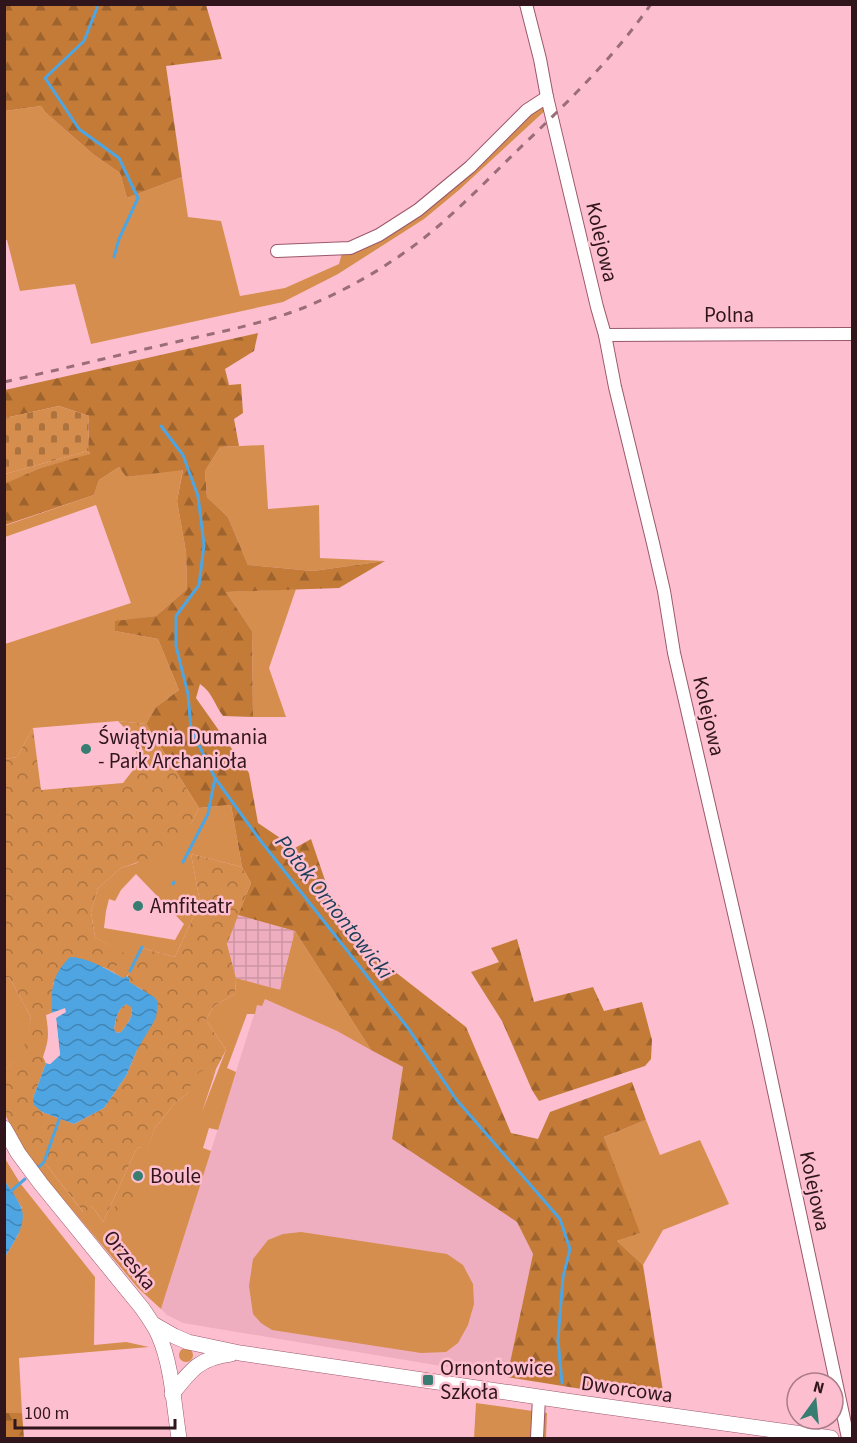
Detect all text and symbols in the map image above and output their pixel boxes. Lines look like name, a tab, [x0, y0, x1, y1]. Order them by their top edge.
street label: Kolejowa	[578, 199, 626, 285]
street label: Polna	[704, 300, 754, 330]
street label: Kolejowa	[685, 673, 733, 759]
place label: Świątynia Dumania - Park Archanioła	[98, 722, 268, 776]
marker: Świątynia Dumania - Park Archanioła	[79, 742, 93, 756]
water label: Potok Ornontowicki	[267, 828, 401, 987]
place label: Amfiteatr	[150, 891, 232, 921]
marker: Amfiteatr	[131, 899, 145, 913]
street label: Kolejowa	[792, 1148, 838, 1234]
place label: Boule	[150, 1161, 201, 1191]
marker: Boule	[131, 1169, 145, 1183]
street label: Orzeska	[96, 1223, 164, 1297]
place label: Ornontowice Szkoła	[440, 1353, 554, 1407]
street label: Dworcowa	[579, 1368, 675, 1410]
north arrow	[785, 1371, 845, 1431]
marker: Ornontowice Szkoła	[421, 1373, 435, 1387]
text: N	[811, 1375, 827, 1399]
scale bar	[15, 1392, 176, 1430]
text: 100 m	[24, 1401, 69, 1426]

